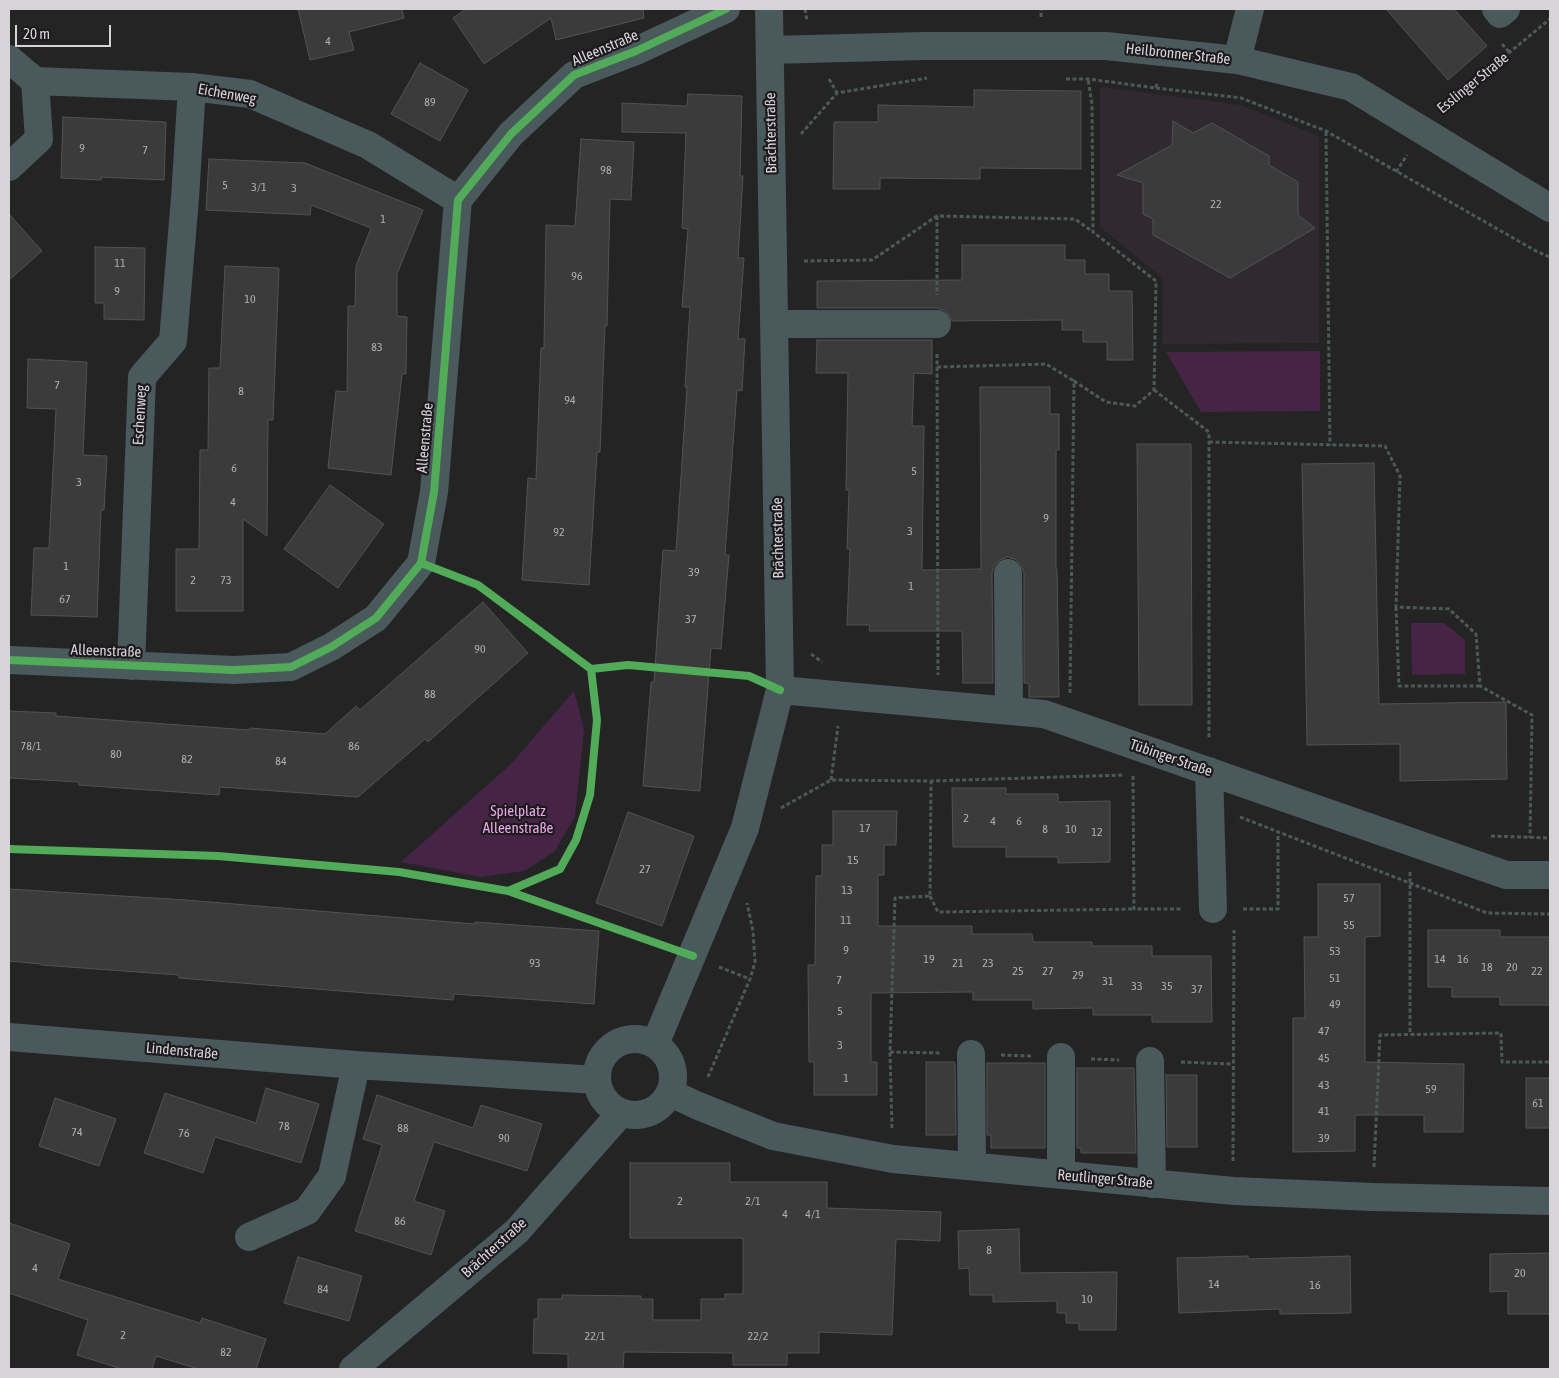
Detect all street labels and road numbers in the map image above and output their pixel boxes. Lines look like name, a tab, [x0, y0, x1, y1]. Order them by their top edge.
street label: Alleenstraße	[569, 26, 641, 70]
street label: Heilbronner Straße	[1125, 40, 1231, 68]
street label: Esslinger Straße	[1434, 49, 1512, 117]
street label: Eichenweg	[196, 80, 258, 108]
street label: Brächterstraße	[761, 92, 781, 174]
street label: Eschenweg	[129, 384, 151, 446]
street label: Alleenstraße	[413, 402, 437, 474]
street label: Brächterstraße	[768, 497, 788, 579]
street label: Alleenstraße	[70, 641, 142, 661]
street label: Tübinger Straße	[1127, 736, 1215, 780]
street label: Lindenstraße	[145, 1039, 219, 1063]
street label: Reutlinger Straße	[1057, 1166, 1153, 1192]
street label: Brächterstraße	[458, 1214, 530, 1282]

